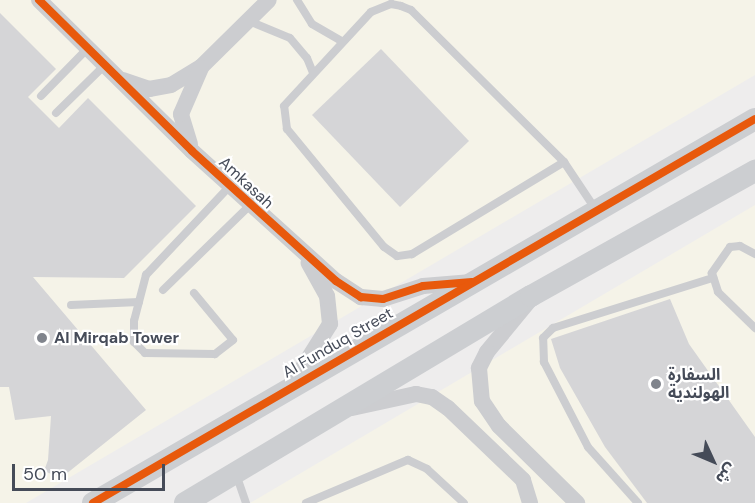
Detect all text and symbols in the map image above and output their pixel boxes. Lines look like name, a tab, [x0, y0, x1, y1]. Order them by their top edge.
street label: Amkasah	[215, 153, 277, 213]
street label: Al Funduq Street	[279, 304, 397, 382]
place label: Al Mirqab Tower	[54, 328, 179, 348]
marker: Al Mirqab Tower	[35, 331, 49, 345]
place label: السفارة الهولندية	[668, 365, 729, 403]
marker: السفارة الهولندية	[649, 377, 663, 391]
north arrow	[683, 431, 743, 491]
scale bar	[15, 452, 168, 490]
text: ش	[711, 459, 741, 489]
text: 50 m	[23, 462, 67, 486]

